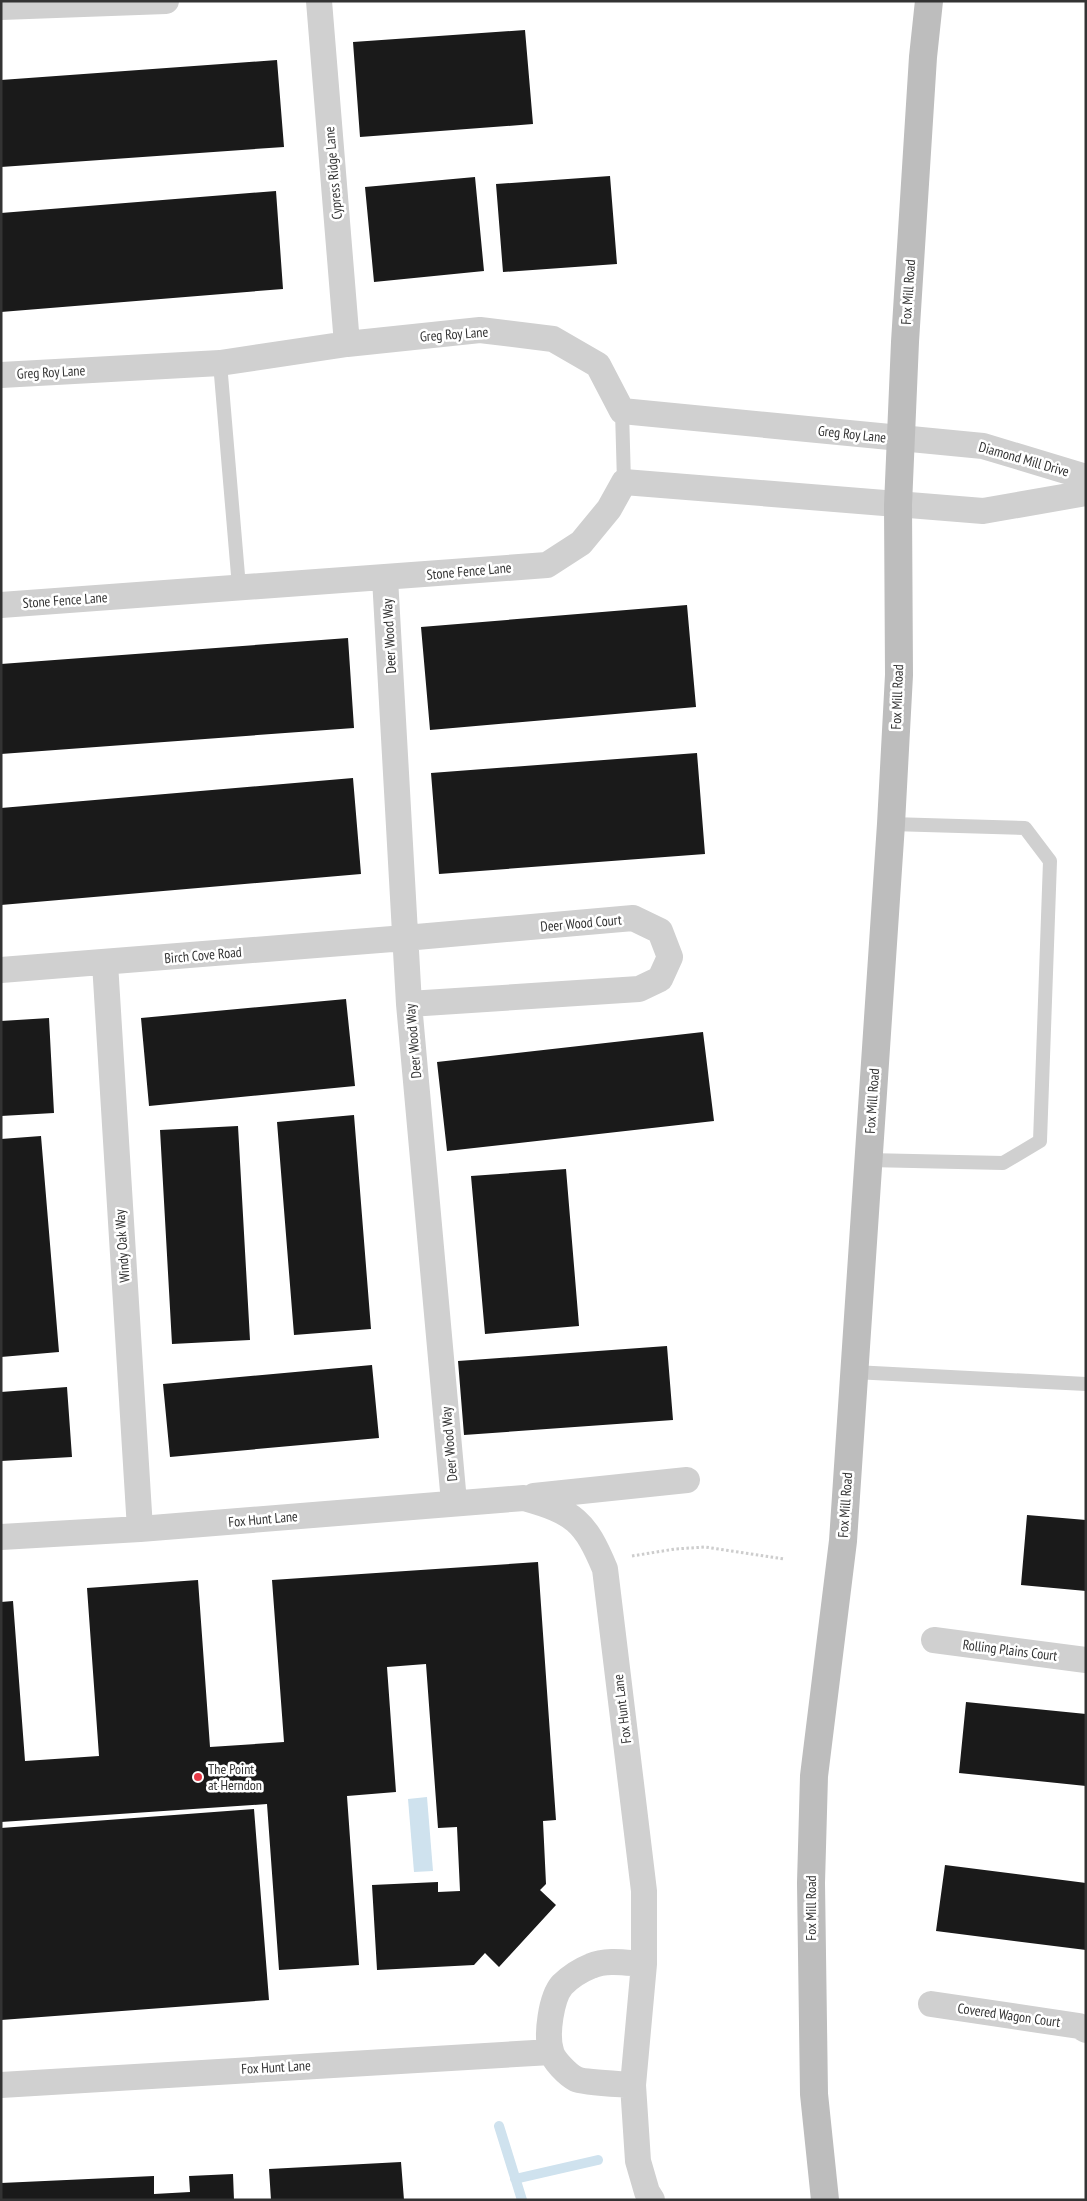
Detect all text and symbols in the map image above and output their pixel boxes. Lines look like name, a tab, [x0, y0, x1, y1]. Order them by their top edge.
street label: Cypress Ridge Lane	[320, 126, 346, 220]
street label: Fox Mill Road	[897, 259, 919, 325]
street label: Greg Roy Lane	[419, 323, 489, 345]
street label: Greg Roy Lane	[16, 361, 86, 383]
street label: Greg Roy Lane	[817, 421, 887, 447]
street label: Diamond Mill Drive	[977, 438, 1071, 481]
street label: Stone Fence Lane	[426, 558, 512, 584]
street label: Stone Fence Lane	[22, 588, 108, 612]
street label: Deer Wood Way	[378, 597, 400, 674]
street label: Fox Mill Road	[887, 664, 907, 730]
street label: Deer Wood Court	[540, 910, 623, 936]
street label: Birch Cove Road	[164, 943, 242, 967]
street label: Deer Wood Way	[401, 1002, 425, 1079]
street label: Fox Mill Road	[861, 1068, 883, 1134]
street label: Windy Oak Way	[110, 1208, 134, 1283]
street label: Deer Wood Way	[437, 1405, 461, 1482]
street label: Fox Mill Road	[834, 1472, 856, 1538]
street label: Fox Hunt Lane	[228, 1507, 299, 1531]
street label: Rolling Plains Court	[962, 1635, 1058, 1665]
street label: Fox Hunt Lane	[609, 1673, 635, 1745]
place label: The Point at Herndon	[208, 1760, 262, 1794]
marker: The Point at Herndon	[192, 1771, 204, 1783]
street label: Fox Mill Road	[802, 1875, 820, 1941]
street label: Covered Wagon Court	[957, 1999, 1062, 2031]
street label: Fox Hunt Lane	[241, 2056, 311, 2078]

